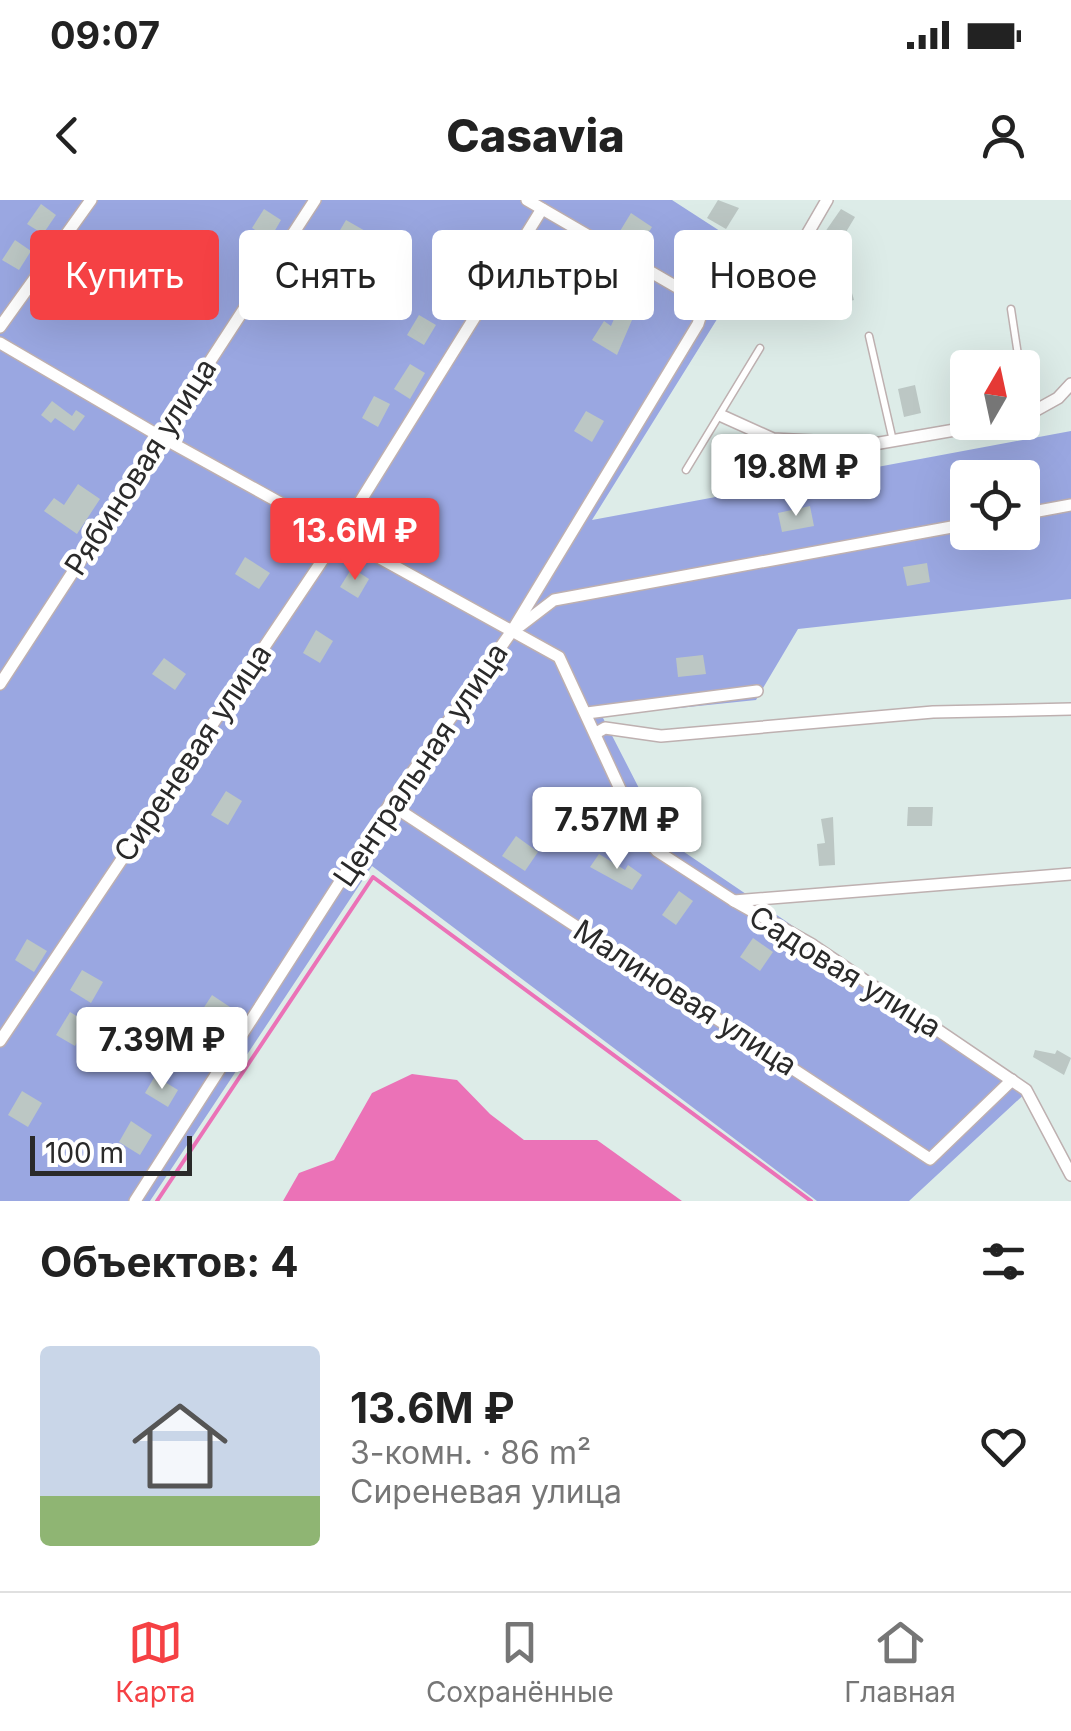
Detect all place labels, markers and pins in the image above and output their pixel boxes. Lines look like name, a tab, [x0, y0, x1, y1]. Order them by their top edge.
pin: 19.8M ₽	[704, 434, 888, 519]
pin: 13.6M ₽	[263, 498, 447, 583]
pin: 7.57M ₽	[525, 787, 709, 872]
pin: 7.39M ₽	[70, 1007, 254, 1092]

